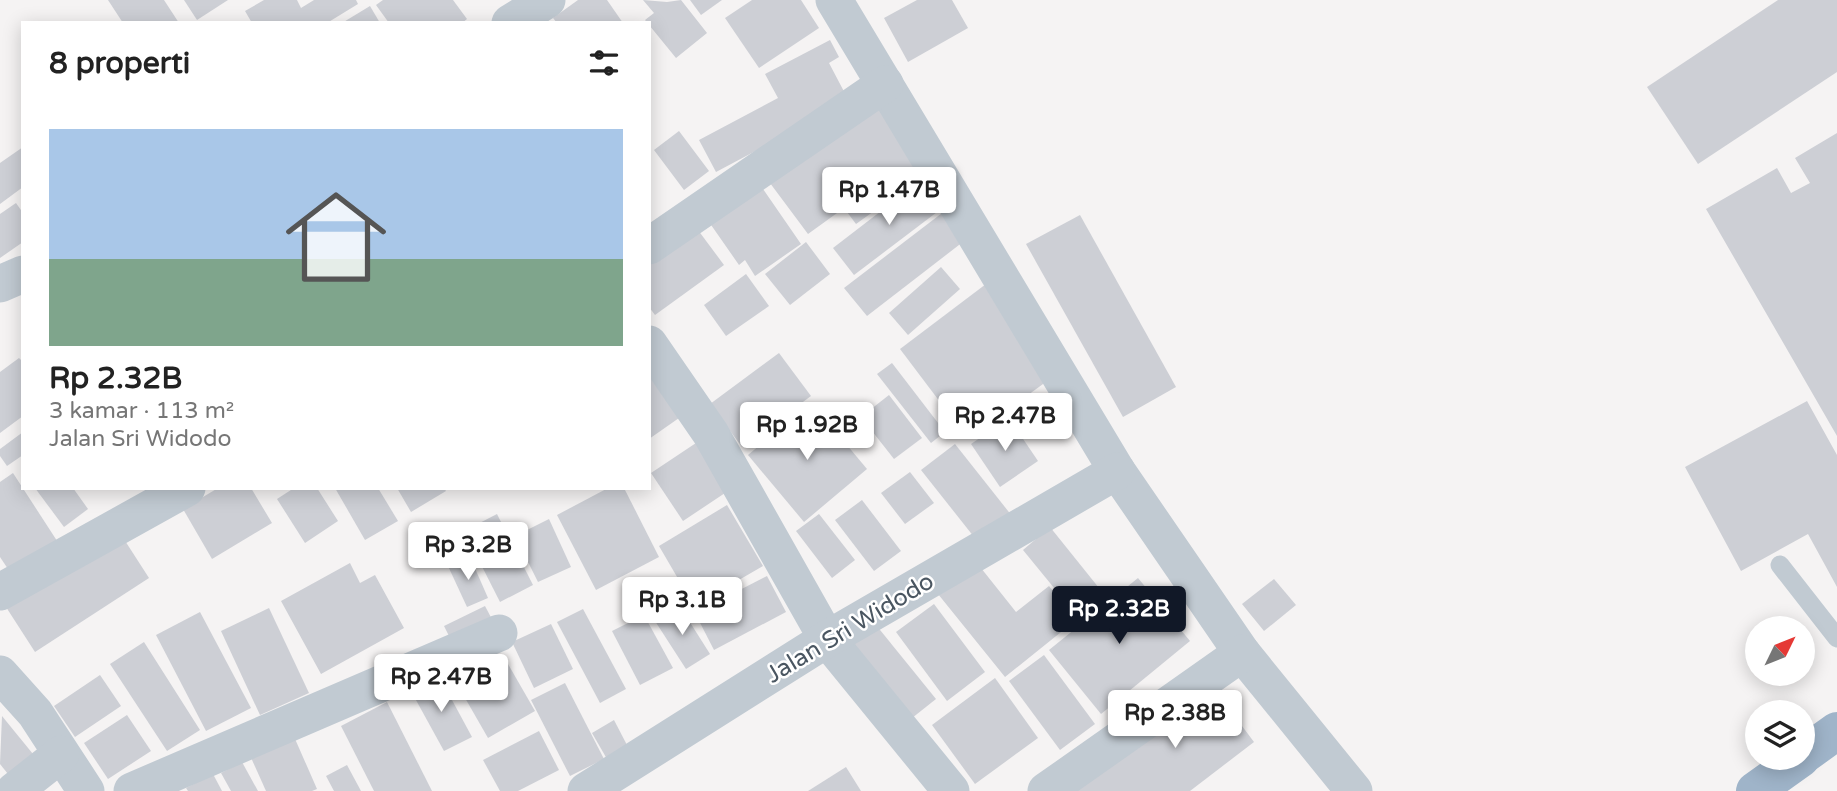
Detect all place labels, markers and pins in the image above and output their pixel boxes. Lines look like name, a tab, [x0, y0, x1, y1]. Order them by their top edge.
pin: Rp 1.47B	[817, 168, 961, 227]
pin: Rp 2.47B	[933, 393, 1077, 453]
pin: Rp 1.92B	[735, 402, 879, 462]
pin: Rp 3.2B	[403, 522, 533, 582]
pin: Rp 3.1B	[617, 578, 747, 637]
pin: Rp 2.32B	[1047, 586, 1191, 646]
pin: Rp 2.47B	[369, 654, 513, 714]
pin: Rp 2.38B	[1103, 690, 1247, 750]

